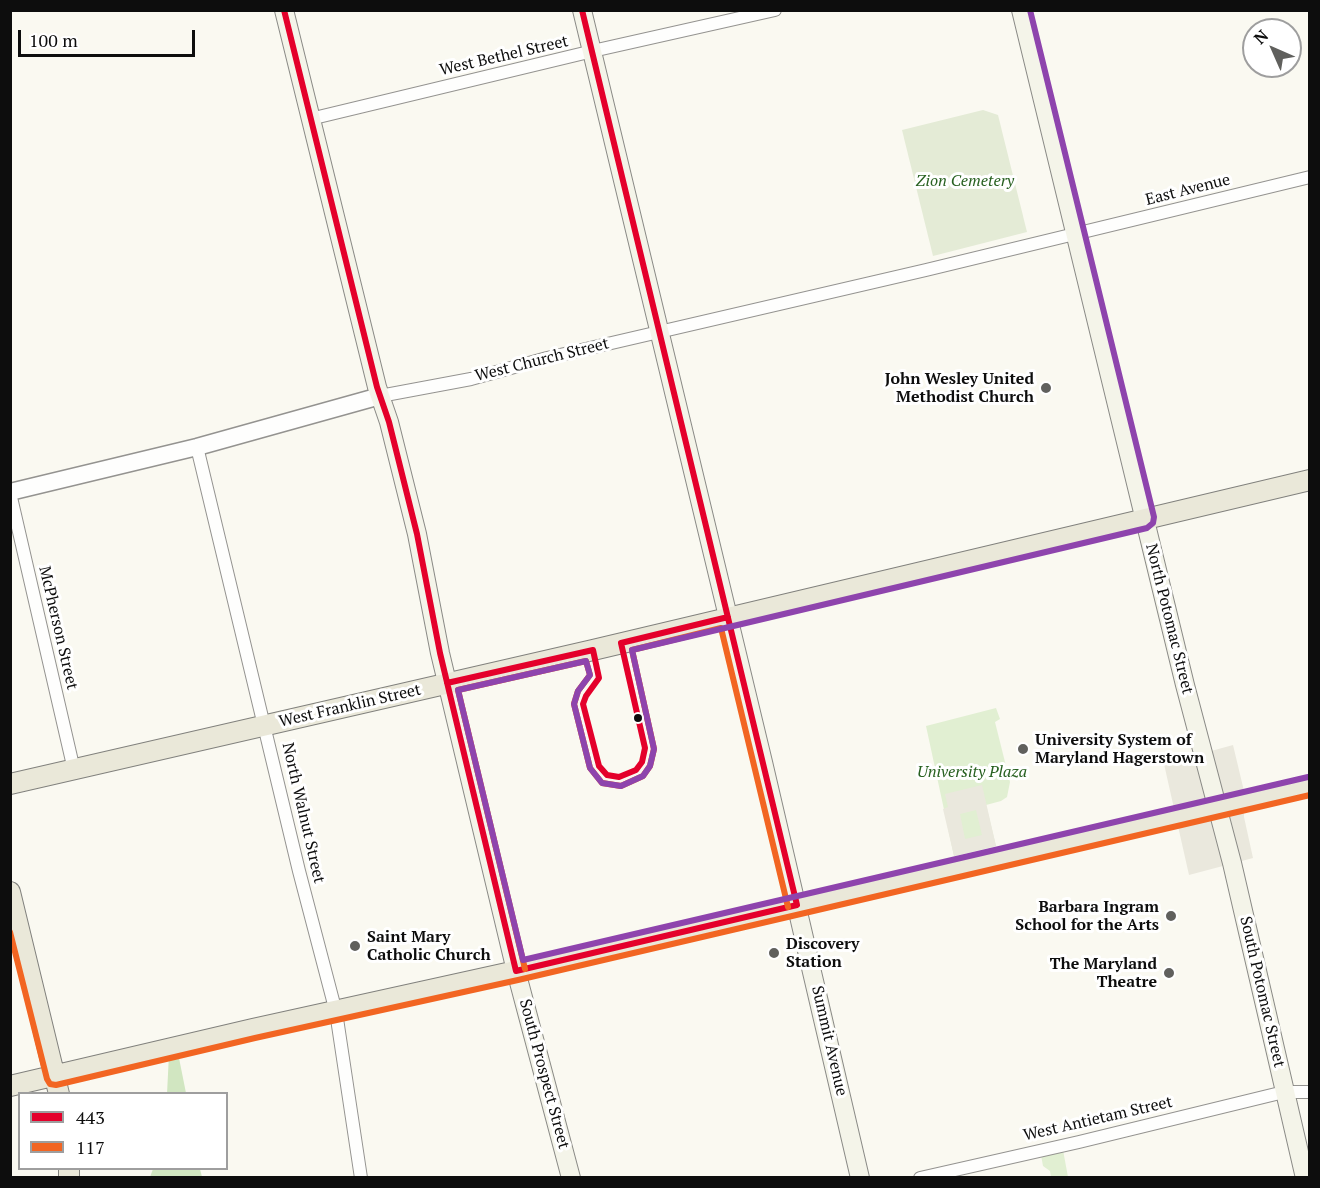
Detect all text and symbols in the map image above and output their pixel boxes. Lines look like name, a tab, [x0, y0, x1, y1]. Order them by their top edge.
scale bar	[21, 18, 198, 56]
north arrow	[1242, 18, 1302, 78]
text: N	[1249, 25, 1273, 49]
text: 100 m	[29, 28, 78, 52]
street label: West Bethel Street	[438, 32, 570, 80]
street label: East Avenue	[1144, 170, 1232, 210]
park label: Zion Cemetery	[916, 171, 1014, 191]
street label: West Church Street	[473, 334, 611, 386]
place label: John Wesley United Methodist Church	[885, 369, 1034, 407]
marker: John Wesley United Methodist Church	[1039, 381, 1053, 395]
street label: North Potomac Street	[1141, 542, 1197, 696]
street label: McPherson Street	[34, 564, 82, 692]
street label: West Franklin Street	[277, 680, 423, 732]
unlabelled marker	[632, 712, 644, 724]
place label: University System of Maryland Hagerstown	[1035, 730, 1204, 768]
street label: North Walnut Street	[277, 741, 329, 885]
marker: University System of Maryland Hagerstown	[1016, 742, 1030, 756]
park label: University Plaza	[917, 762, 1027, 782]
place label: Barbara Ingram School for the Arts	[1015, 897, 1159, 935]
marker: Barbara Ingram School for the Arts	[1164, 909, 1178, 923]
street label: South Potomac Street	[1235, 915, 1289, 1069]
place label: Saint Mary Catholic Church	[367, 927, 491, 965]
place label: Discovery Station	[786, 934, 860, 972]
marker: Saint Mary Catholic Church	[348, 939, 362, 953]
marker: Discovery Station	[767, 946, 781, 960]
place label: The Maryland Theatre	[1050, 954, 1157, 992]
marker: The Maryland Theatre	[1162, 966, 1176, 980]
street label: Summit Avenue	[807, 984, 851, 1098]
street label: South Prospect Street	[515, 997, 573, 1151]
legend	[18, 1092, 228, 1170]
street label: West Antietam Street	[1022, 1093, 1174, 1145]
text: 443	[76, 1105, 105, 1129]
text: 117	[76, 1135, 105, 1159]

